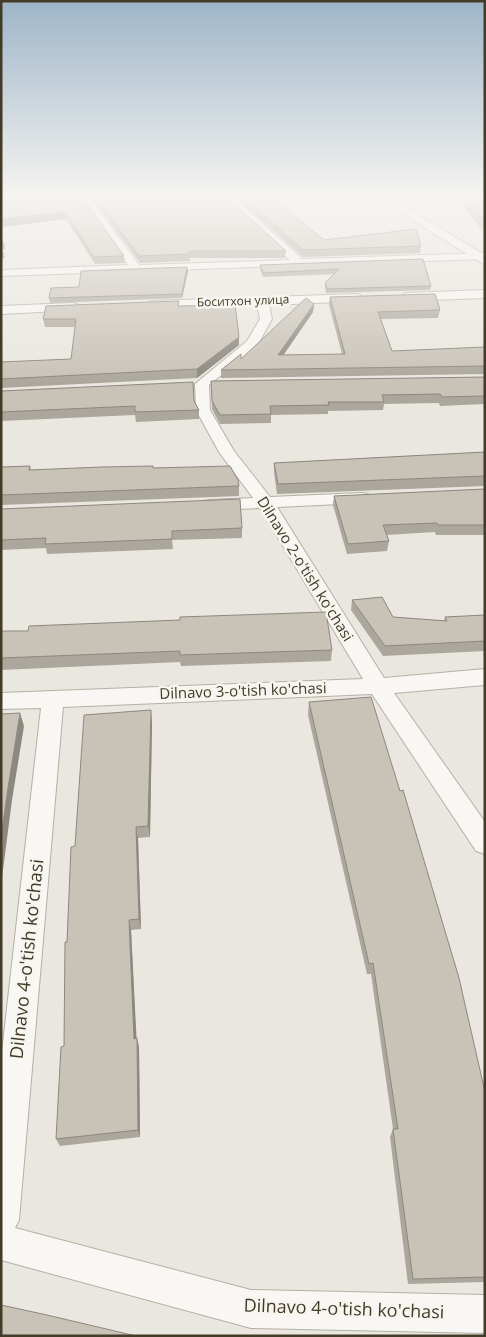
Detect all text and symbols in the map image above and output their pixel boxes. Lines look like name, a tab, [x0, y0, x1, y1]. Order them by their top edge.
street label: Боситхон улица	[196, 290, 289, 311]
street label: Dilnavo 2-o'tish ko'chasi	[253, 492, 359, 645]
street label: Dilnavo 3-o'tish ko'chasi	[159, 677, 327, 703]
street label: Dilnavo 4-o'tish ko'chasi	[4, 858, 48, 1060]
street label: Dilnavo 4-o'tish ko'chasi	[243, 1293, 445, 1323]

